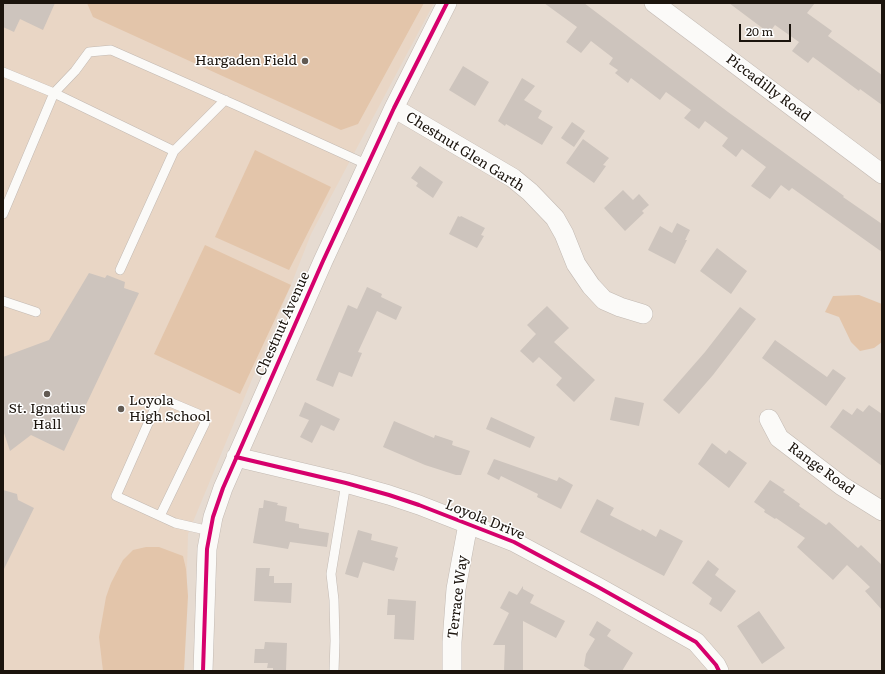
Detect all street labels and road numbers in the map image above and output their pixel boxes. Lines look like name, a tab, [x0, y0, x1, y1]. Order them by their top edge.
street label: Piccadilly Road	[722, 51, 814, 125]
street label: Chestnut Glen Garth	[402, 109, 528, 195]
street label: Chestnut Avenue	[252, 269, 314, 379]
street label: Range Road	[784, 439, 858, 499]
street label: Loyola Drive	[443, 496, 527, 544]
street label: Terrace Way	[445, 554, 471, 640]

